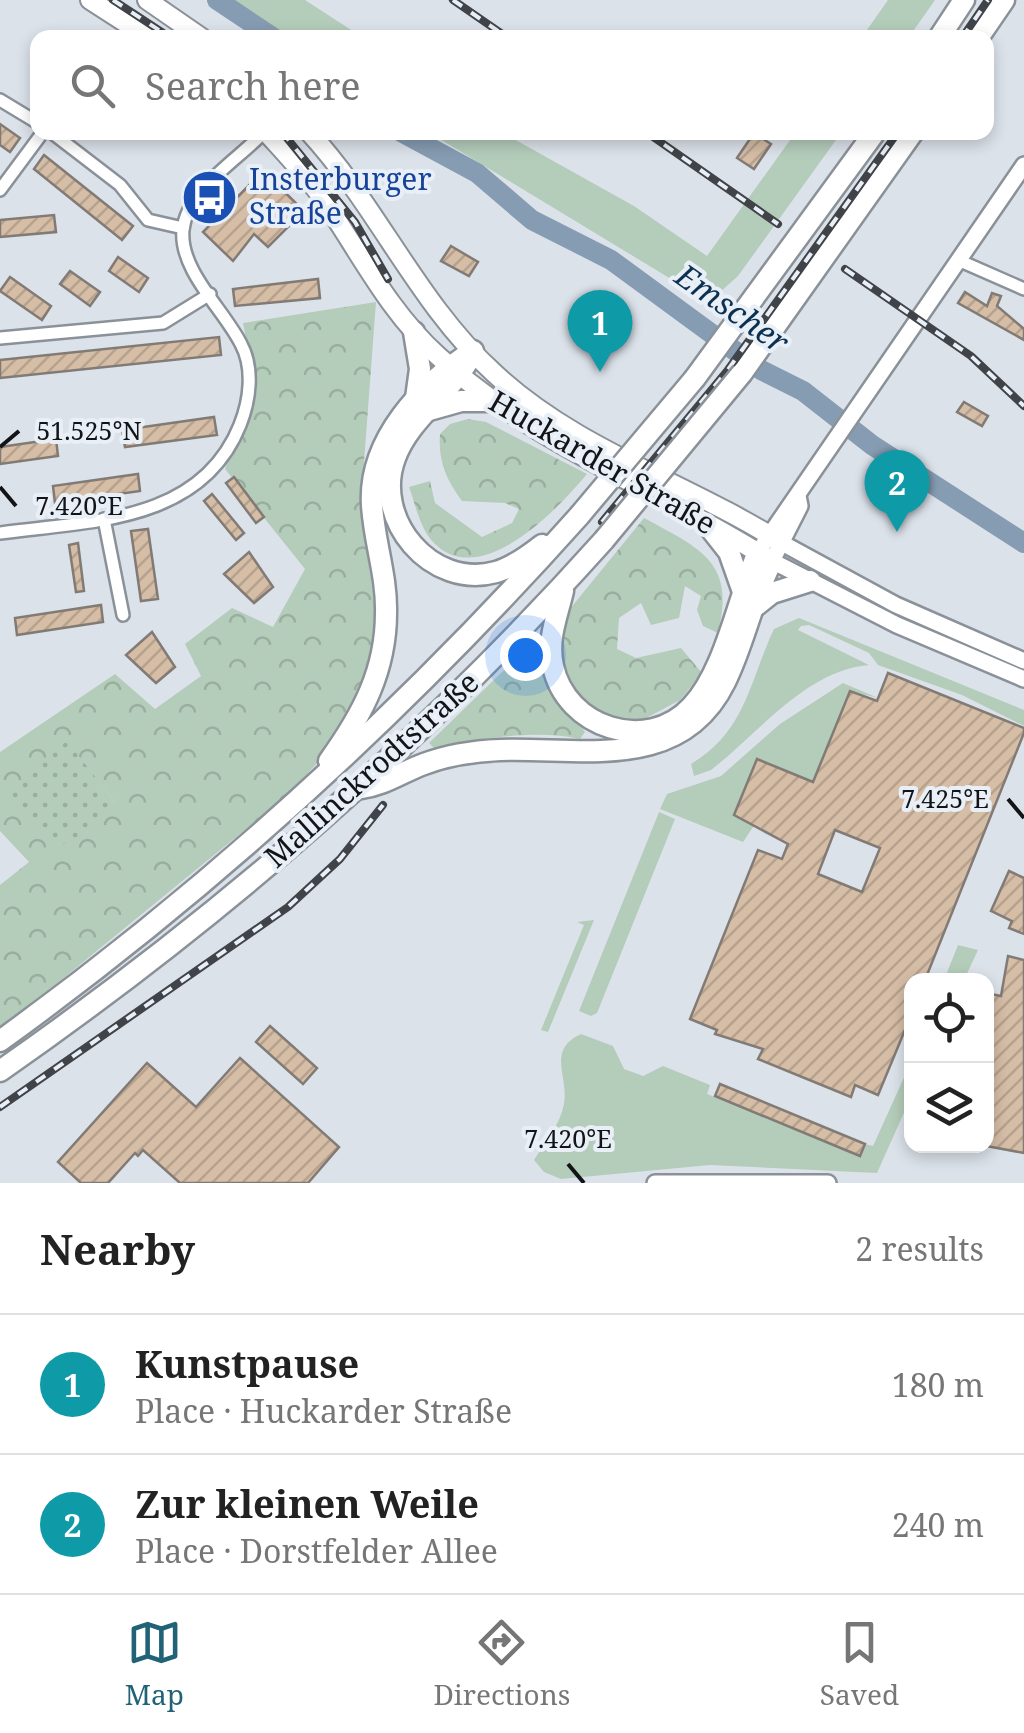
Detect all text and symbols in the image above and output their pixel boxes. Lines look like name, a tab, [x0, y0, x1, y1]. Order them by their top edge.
search box	[30, 30, 994, 140]
icon: search	[65, 58, 120, 113]
text: Search here	[145, 59, 361, 111]
place label: Insterburger Straße	[249, 158, 432, 233]
bus stop icon: Insterburger Straße	[180, 167, 240, 227]
water label: Emscher	[667, 253, 799, 363]
pin: 1	[568, 290, 632, 372]
street label: Huckarder Straße	[482, 380, 724, 543]
text: 51.525°N	[36, 413, 142, 447]
pin: 2	[864, 450, 930, 532]
text: 7.420°E	[35, 488, 123, 522]
your location	[500, 630, 551, 681]
street label: Mallinckrodtstraße	[255, 662, 487, 876]
text: 7.425°E	[901, 781, 989, 815]
map controls	[904, 973, 994, 1153]
button: locate	[904, 973, 994, 1063]
button: layers	[904, 1063, 994, 1153]
text: 7.420°E	[524, 1121, 612, 1155]
text: Nearby	[40, 1220, 195, 1277]
text: 2 results	[855, 1227, 984, 1270]
text: Kunstpause	[135, 1337, 359, 1389]
text: 1	[63, 1363, 82, 1406]
text: 180 m	[892, 1363, 984, 1406]
text: Place · Huckarder Straße	[135, 1389, 512, 1432]
text: Zur kleinen Weile	[135, 1477, 479, 1529]
text: 2	[63, 1503, 82, 1546]
text: 240 m	[892, 1503, 984, 1546]
text: Place · Dorstfelder Allee	[135, 1529, 498, 1572]
tab: Map	[125, 1615, 184, 1713]
tab: Directions	[433, 1615, 570, 1713]
tab: Saved	[820, 1615, 899, 1713]

